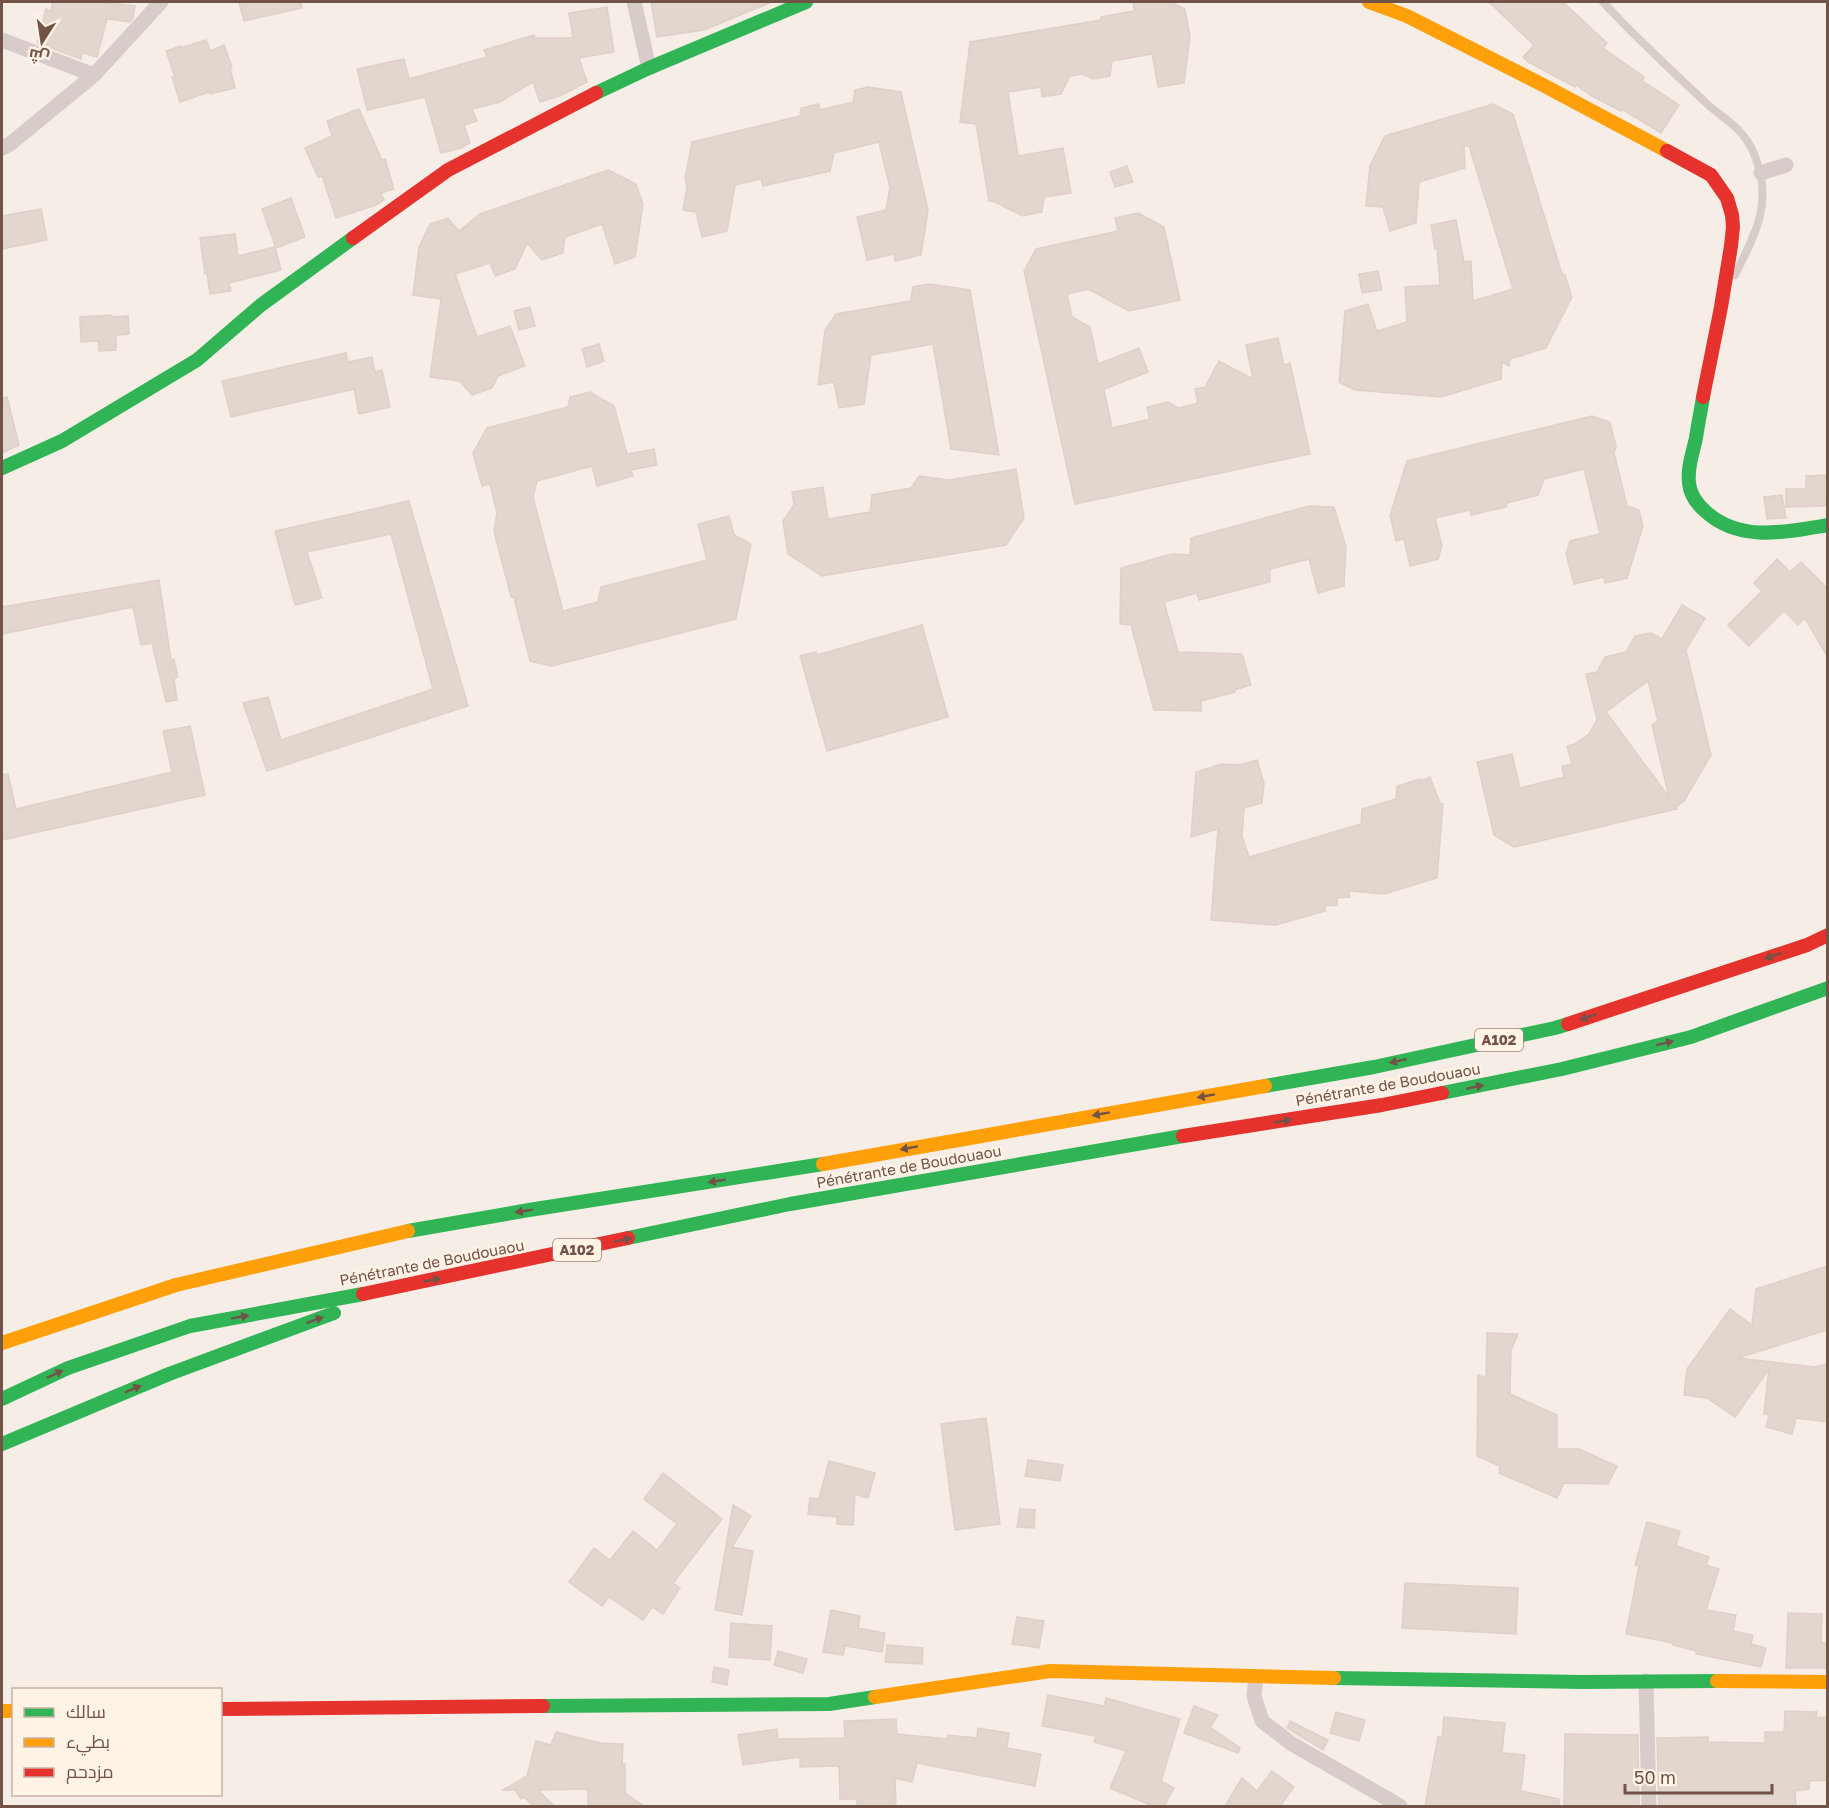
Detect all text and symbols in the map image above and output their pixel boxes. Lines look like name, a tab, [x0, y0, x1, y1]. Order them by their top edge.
north arrow	[12, 12, 72, 72]
text: ش	[27, 45, 51, 69]
one-way arrow	[1764, 952, 1782, 962]
one-way arrow	[1579, 1013, 1597, 1022]
road number: A102	[1475, 1029, 1523, 1051]
one-way arrow	[1656, 1038, 1675, 1048]
one-way arrow	[1389, 1057, 1407, 1067]
street label: Pénétrante de Boudouaou	[1294, 1059, 1482, 1109]
one-way arrow	[1466, 1081, 1485, 1091]
one-way arrow	[1196, 1091, 1215, 1100]
one-way arrow	[1092, 1110, 1111, 1119]
one-way arrow	[1274, 1116, 1293, 1125]
street label: Pénétrante de Boudouaou	[815, 1141, 1003, 1191]
one-way arrow	[900, 1144, 919, 1153]
one-way arrow	[707, 1176, 726, 1185]
one-way arrow	[515, 1207, 534, 1216]
street label: Pénétrante de Boudouaou	[338, 1235, 526, 1289]
one-way arrow	[614, 1235, 633, 1244]
road number: A102	[553, 1239, 601, 1261]
one-way arrow	[423, 1275, 441, 1285]
one-way arrow	[231, 1312, 250, 1321]
one-way arrow	[306, 1315, 324, 1324]
one-way arrow	[46, 1370, 63, 1379]
one-way arrow	[124, 1384, 142, 1393]
legend	[12, 1688, 222, 1796]
text: سالك	[66, 1700, 106, 1722]
text: بطيء	[66, 1730, 110, 1756]
scale bar	[1625, 1757, 1772, 1795]
text: مزدحم	[66, 1760, 114, 1784]
text: 50 m	[1634, 1766, 1676, 1788]

